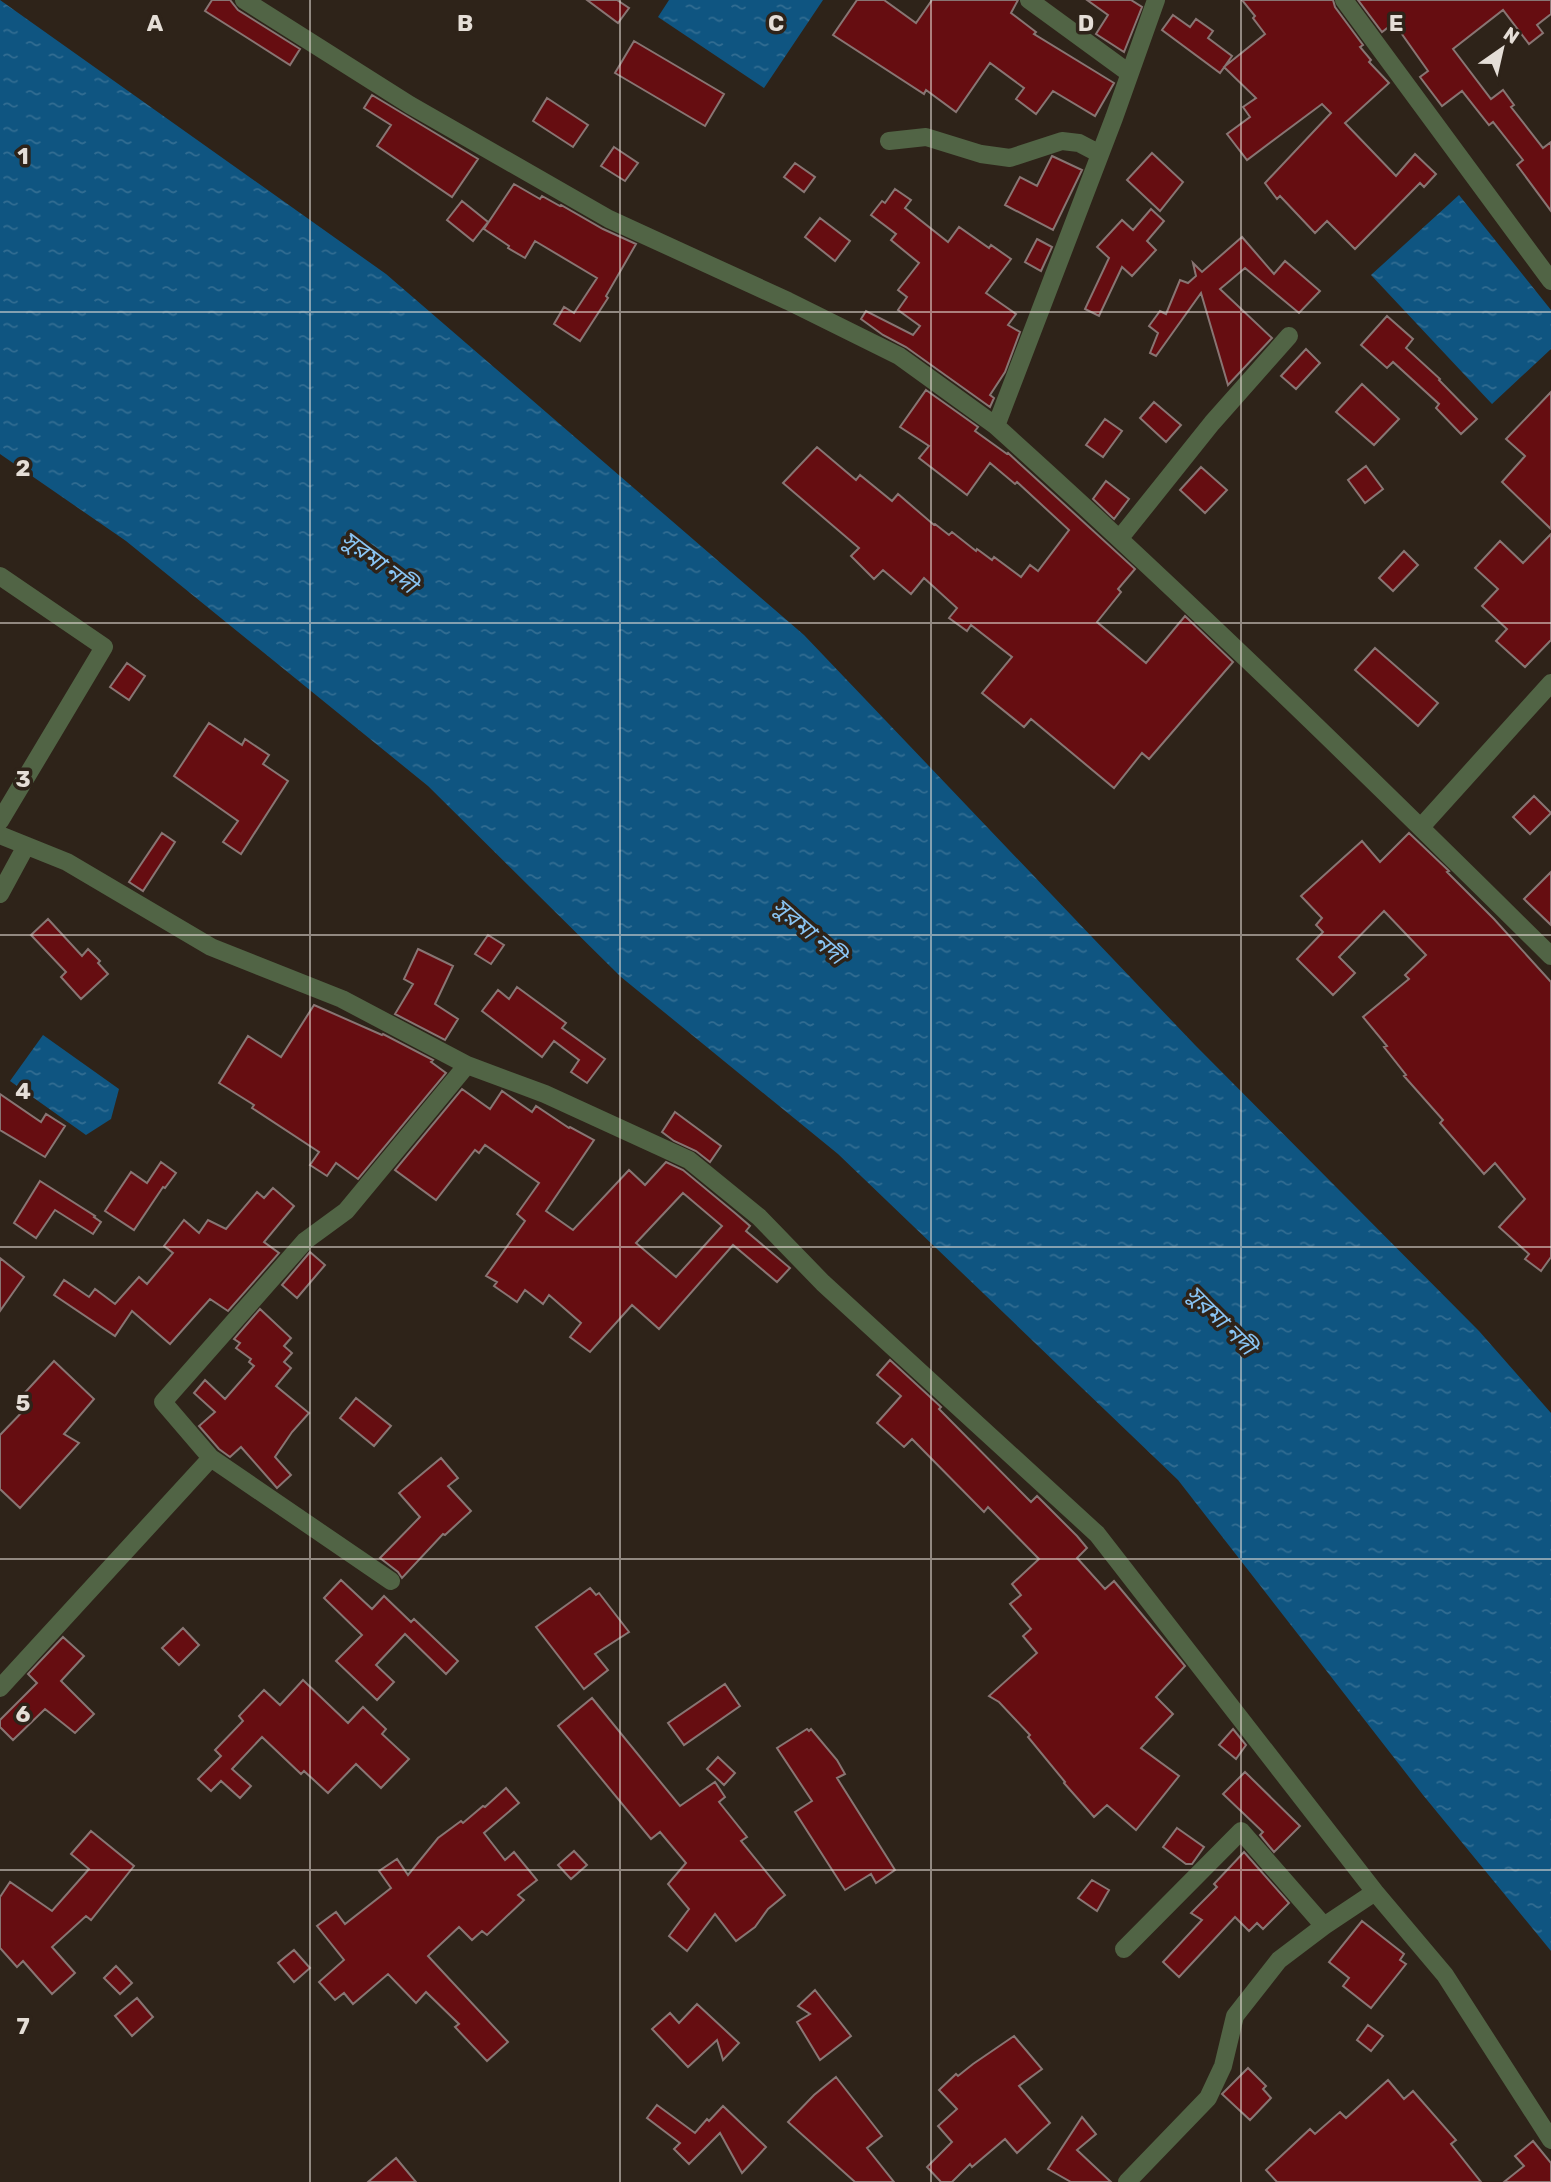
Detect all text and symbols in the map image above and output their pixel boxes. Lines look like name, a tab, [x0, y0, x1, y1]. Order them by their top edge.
text: A	[147, 9, 164, 37]
text: B	[457, 9, 473, 37]
text: C	[768, 9, 784, 37]
text: D	[1078, 9, 1094, 37]
text: E	[1389, 9, 1403, 37]
north arrow	[1467, 14, 1537, 84]
text: N	[1499, 22, 1523, 49]
text: 1	[17, 142, 29, 170]
text: 2	[16, 454, 30, 482]
water label: সুরমা নদী	[336, 525, 425, 602]
text: 3	[15, 765, 31, 793]
water label: সুরমা নদী	[767, 892, 854, 973]
text: 4	[15, 1077, 31, 1105]
water label: সুরমা নদী	[1180, 1279, 1264, 1363]
text: 5	[16, 1389, 31, 1417]
text: 6	[16, 1700, 31, 1728]
text: 7	[16, 2012, 30, 2040]

